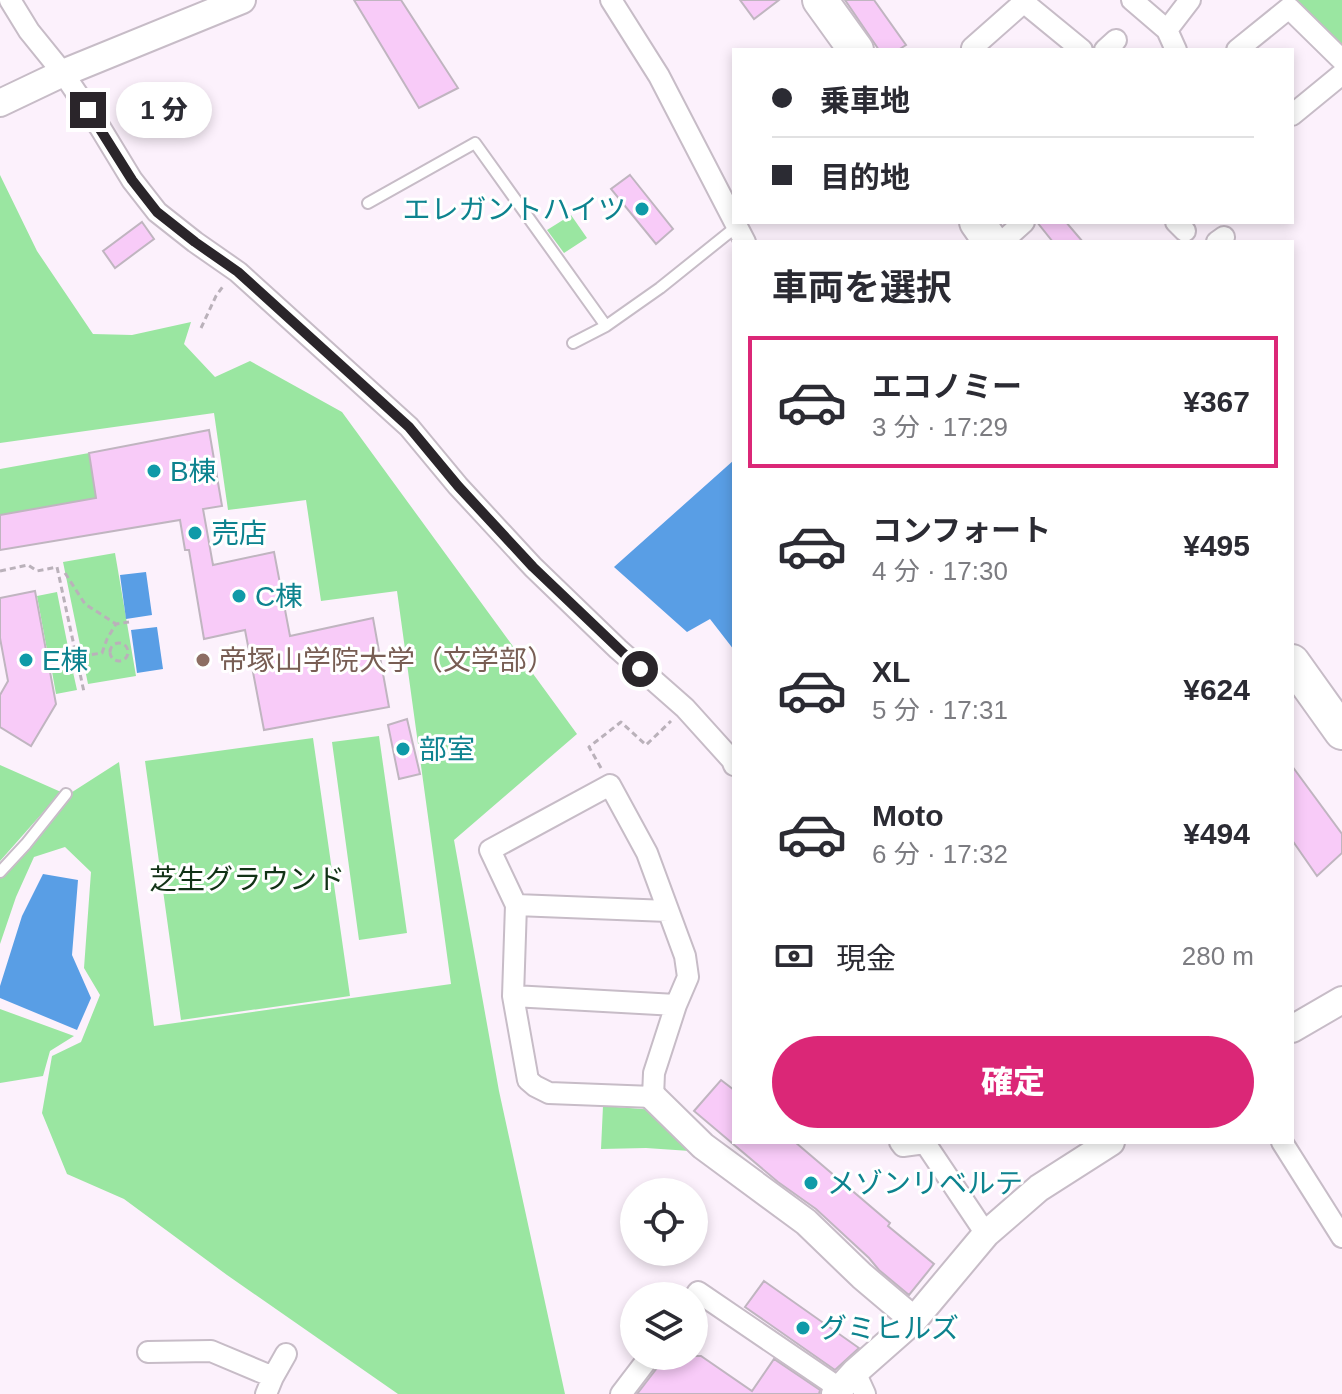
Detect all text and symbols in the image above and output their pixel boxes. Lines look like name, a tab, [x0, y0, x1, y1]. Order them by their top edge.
callout: 1 分	[116, 82, 212, 138]
text: 乗車地	[820, 84, 910, 117]
route end	[70, 92, 106, 128]
text: 1 分	[140, 95, 188, 125]
text: 目的地	[820, 161, 910, 194]
place label: エレガントハイツ	[403, 194, 626, 225]
marker: エレガントハイツ	[633, 200, 651, 218]
text: 車両を選択	[772, 267, 952, 308]
icon: car	[776, 366, 848, 438]
text: エコノミー	[872, 370, 1022, 403]
text: ¥367	[1183, 385, 1250, 418]
text: 3 分 · 17:29	[872, 412, 1008, 442]
place label: B棟	[170, 456, 217, 487]
marker: B棟	[145, 462, 163, 480]
icon: car	[776, 510, 848, 582]
text: コンフォート	[872, 514, 1051, 547]
place label: 売店	[211, 518, 267, 549]
marker: 売店	[186, 524, 204, 542]
text: ¥495	[1183, 529, 1250, 562]
text: 4 分 · 17:30	[872, 556, 1008, 586]
place label: C棟	[255, 581, 303, 612]
marker: C棟	[230, 587, 248, 605]
place label: E棟	[42, 645, 89, 676]
place label: 帝塚山学院大学（文学部）	[219, 645, 555, 676]
marker: E棟	[17, 651, 35, 669]
marker: 帝塚山学院大学（文学部）	[194, 651, 212, 669]
route start	[622, 651, 658, 687]
icon: car	[776, 654, 848, 726]
text: XL	[872, 655, 910, 688]
text: ¥624	[1183, 673, 1250, 706]
text: 5 分 · 17:31	[872, 695, 1008, 725]
place label: 部室	[419, 734, 475, 765]
marker: 部室	[394, 740, 412, 758]
icon: car	[776, 798, 848, 870]
text: Moto	[872, 799, 944, 832]
text: ¥494	[1183, 817, 1250, 850]
text: 6 分 · 17:32	[872, 839, 1008, 869]
park label: 芝生グラウンド	[149, 864, 345, 895]
icon: cash	[772, 934, 816, 978]
text: 280 m	[1182, 941, 1254, 971]
text: 現金	[836, 942, 896, 975]
button: 確定	[772, 1036, 1254, 1128]
place label: メゾンリベルテ	[827, 1168, 1023, 1199]
marker: メゾンリベルテ	[802, 1174, 820, 1192]
map controls	[620, 1178, 708, 1370]
button: locate	[620, 1178, 708, 1266]
button: layers	[620, 1282, 708, 1370]
place label: グミヒルズ	[819, 1313, 959, 1344]
marker: グミヒルズ	[794, 1319, 812, 1337]

